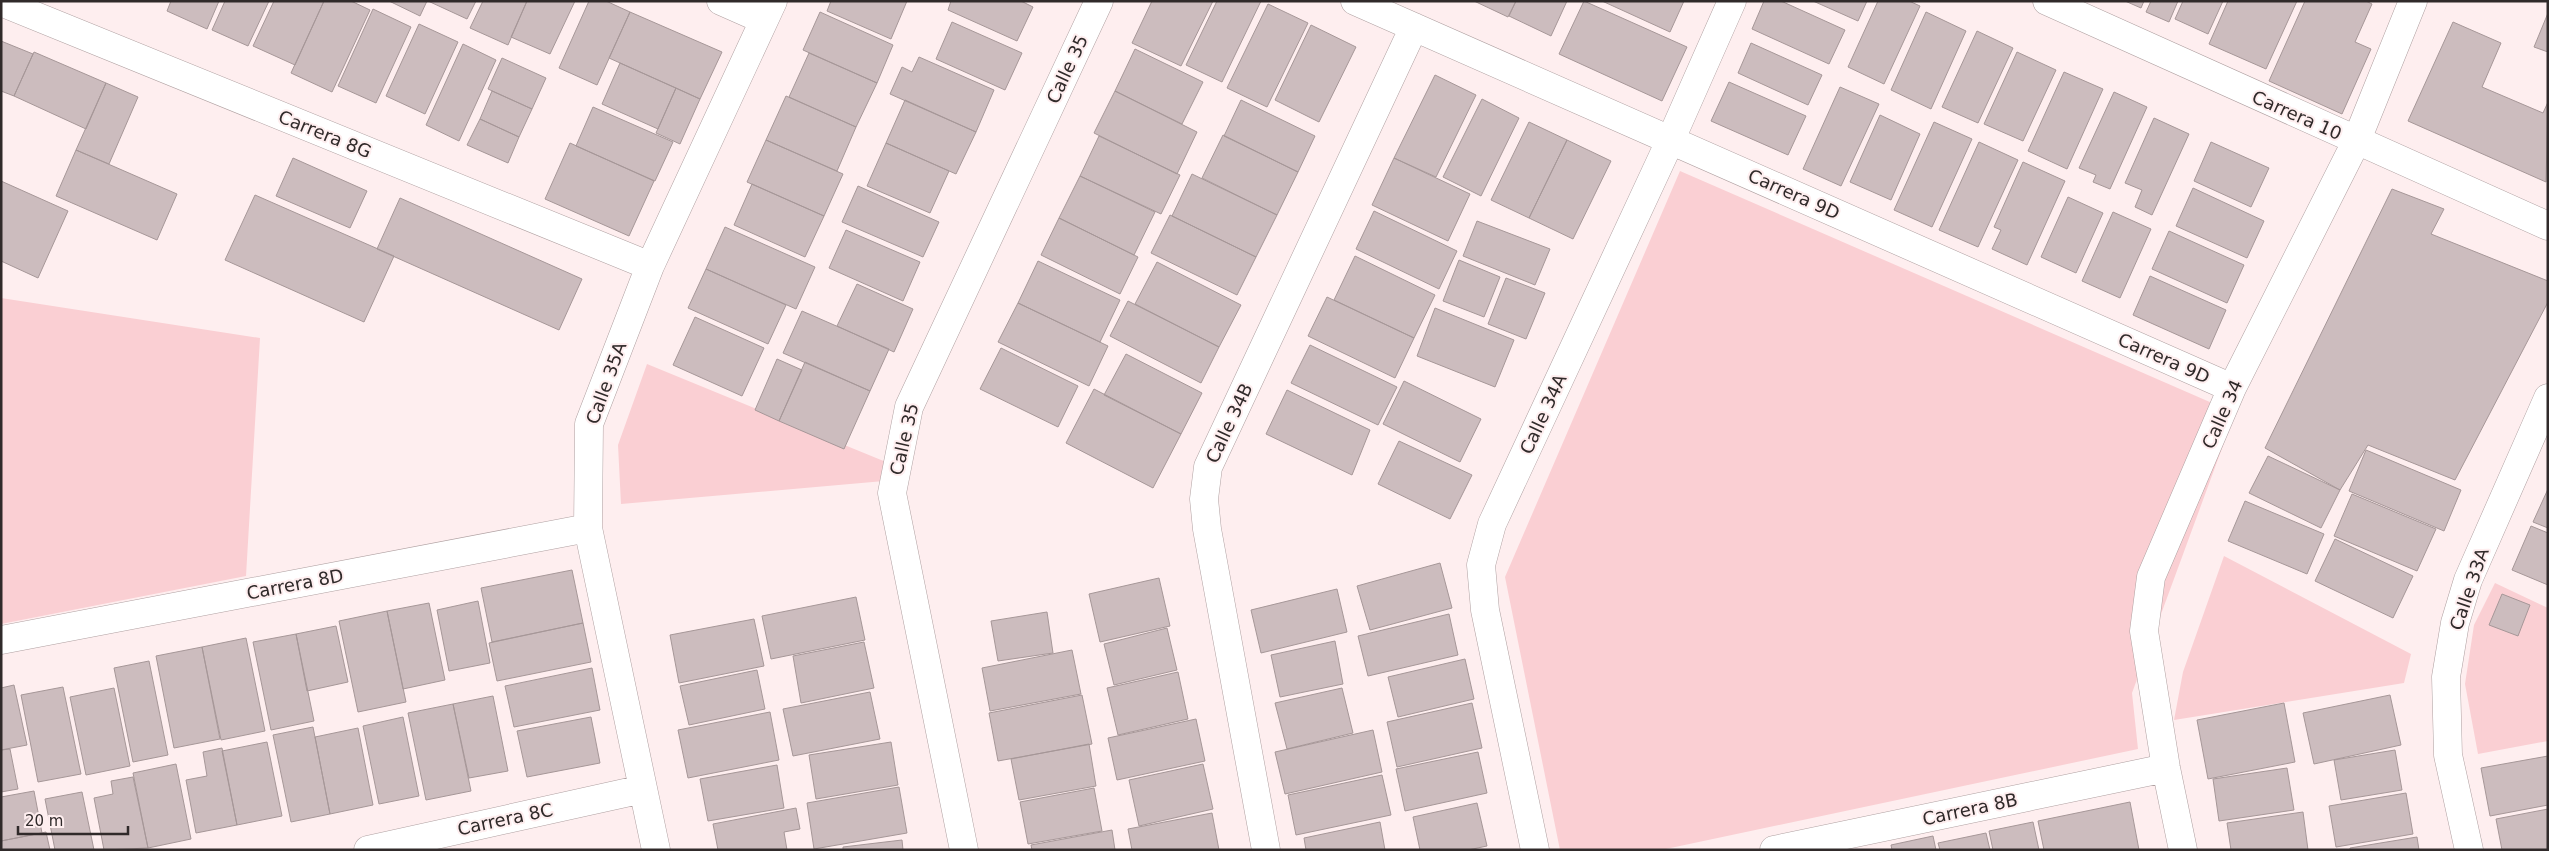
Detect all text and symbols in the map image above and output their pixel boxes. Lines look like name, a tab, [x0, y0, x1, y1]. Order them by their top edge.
street label: Calle 35	[1042, 31, 1092, 107]
street label: Carrera 10	[2249, 86, 2345, 144]
street label: Carrera 8G	[275, 106, 375, 162]
street label: Carrera 9D	[1745, 164, 1843, 224]
street label: Carrera 9D	[2115, 328, 2213, 388]
street label: Calle 35A	[581, 339, 631, 427]
street label: Calle 34A	[1515, 370, 1571, 457]
street label: Calle 34	[2197, 376, 2247, 452]
street label: Calle 34B	[1201, 380, 1257, 466]
street label: Calle 35	[886, 401, 922, 477]
street label: Calle 33A	[2445, 544, 2493, 633]
street label: Carrera 8D	[245, 564, 345, 604]
street label: Carrera 8B	[1921, 789, 2019, 829]
street label: Carrera 8C	[455, 799, 555, 839]
scale bar	[18, 804, 128, 836]
text: 20 m	[25, 812, 63, 830]

